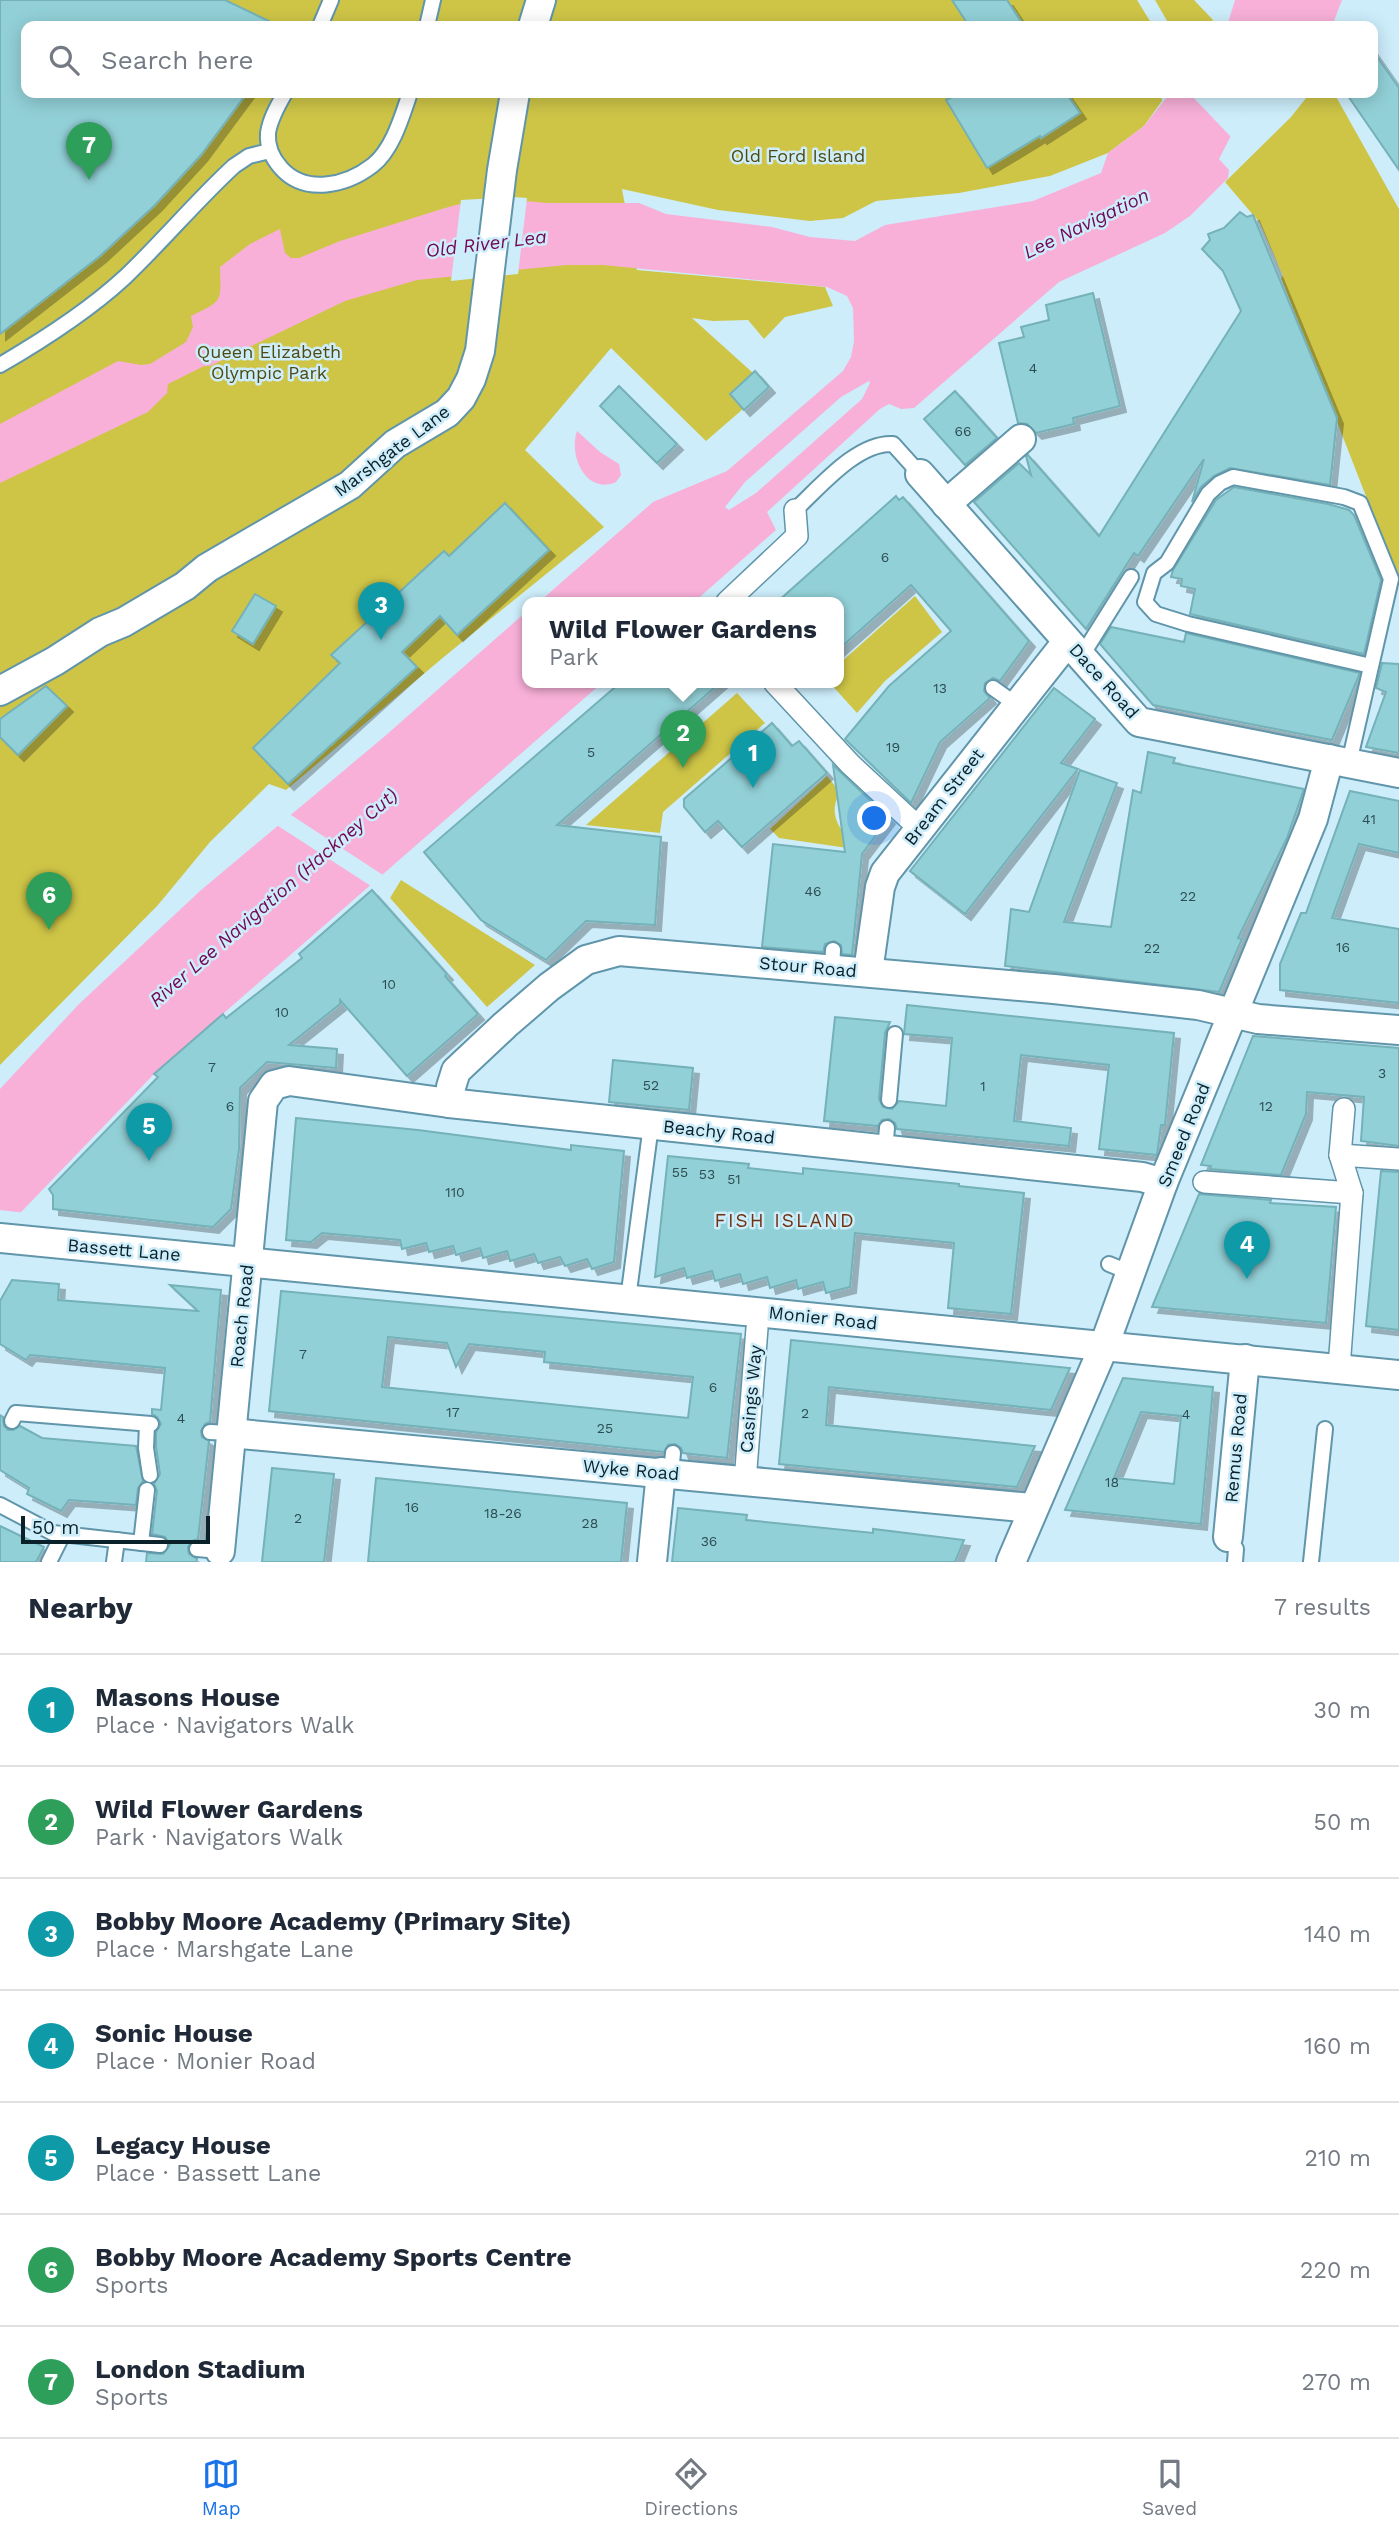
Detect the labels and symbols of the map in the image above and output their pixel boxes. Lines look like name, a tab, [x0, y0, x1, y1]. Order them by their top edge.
pin: 7	[66, 122, 112, 180]
park label: Old Ford Island	[731, 145, 865, 166]
water label: Lee Navigation	[1020, 183, 1153, 264]
water label: Old River Lea	[424, 225, 548, 262]
park label: Queen Elizabeth Olympic Park	[197, 341, 341, 383]
house number: 4	[1029, 360, 1037, 376]
street label: Marshgate Lane	[330, 400, 454, 501]
house number: 66	[954, 423, 972, 439]
house number: 6	[881, 549, 889, 565]
pin: 3	[358, 582, 404, 640]
street label: Dace Road	[1065, 639, 1144, 723]
house number: 13	[933, 680, 947, 696]
pin: 2	[660, 710, 706, 768]
pin: 1	[730, 730, 776, 788]
house number: 19	[886, 739, 900, 755]
house number: 5	[587, 744, 595, 760]
street label: Bream Street	[899, 744, 988, 849]
water label: River Lee Navigation (Hackney Cut)	[145, 783, 402, 1011]
your location	[857, 801, 891, 835]
house number: 41	[1362, 811, 1376, 827]
pin: 6	[26, 872, 72, 930]
house number: 46	[804, 883, 822, 899]
house number: 22	[1180, 888, 1196, 904]
house number: 16	[1336, 939, 1350, 955]
house number: 22	[1144, 940, 1160, 956]
street label: Stour Road	[758, 952, 858, 981]
house number: 10	[382, 976, 396, 992]
house number: 10	[275, 1004, 289, 1020]
house number: 7	[208, 1059, 216, 1075]
house number: 3	[1378, 1065, 1386, 1081]
house number: 52	[643, 1077, 659, 1093]
house number: 1	[980, 1078, 986, 1094]
street label: Smeed Road	[1153, 1080, 1214, 1190]
house number: 6	[226, 1098, 234, 1114]
house number: 12	[1259, 1098, 1273, 1114]
pin: 5	[126, 1103, 172, 1161]
street label: Beachy Road	[662, 1115, 776, 1148]
house number: 55	[672, 1164, 688, 1180]
house number: 53	[699, 1166, 715, 1182]
house number: 51	[727, 1171, 741, 1187]
house number: 110	[445, 1184, 465, 1200]
district label: FISH ISLAND	[714, 1209, 856, 1232]
pin: 4	[1224, 1221, 1270, 1279]
street label: Bassett Lane	[67, 1234, 182, 1265]
street label: Roach Road	[226, 1263, 257, 1369]
street label: Monier Road	[768, 1301, 879, 1334]
street label: Casings Way	[735, 1343, 766, 1454]
house number: 7	[299, 1346, 307, 1362]
house number: 6	[709, 1379, 717, 1395]
street label: Remus Road	[1220, 1392, 1251, 1504]
house number: 17	[446, 1404, 460, 1420]
house number: 2	[801, 1405, 809, 1421]
house number: 4	[1182, 1406, 1190, 1422]
house number: 4	[177, 1410, 185, 1426]
house number: 25	[597, 1420, 613, 1436]
street label: Wyke Road	[582, 1455, 680, 1484]
house number: 18	[1105, 1474, 1119, 1490]
house number: 16	[405, 1499, 419, 1515]
house number: 18-26	[484, 1505, 522, 1521]
house number: 2	[294, 1510, 302, 1526]
scale bar	[21, 1513, 210, 1545]
house number: 28	[582, 1515, 598, 1531]
house number: 36	[701, 1533, 717, 1549]

